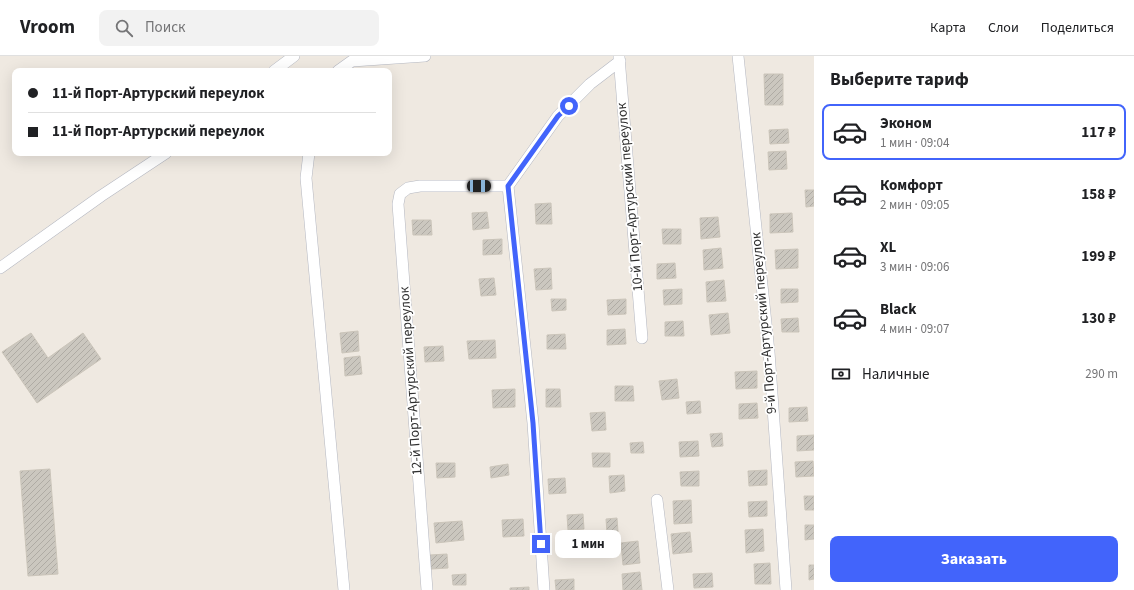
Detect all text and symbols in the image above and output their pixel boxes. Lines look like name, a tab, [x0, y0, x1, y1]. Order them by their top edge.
search box	[99, 10, 379, 46]
text: Vroom	[20, 14, 75, 41]
icon: search	[113, 17, 135, 39]
text: Поиск	[145, 17, 185, 38]
text: Карта	[930, 18, 966, 38]
text: Слои	[988, 18, 1019, 38]
text: Поделиться	[1041, 18, 1114, 38]
text: Выберите тариф	[830, 67, 969, 92]
text: 11-й Порт-Артурский переулок	[52, 83, 265, 104]
route start	[560, 97, 578, 115]
street label: 10-й Порт-Артурский переулок	[612, 102, 648, 292]
text: Эконом	[880, 113, 932, 134]
icon: car	[832, 114, 868, 150]
text: 11-й Порт-Артурский переулок	[52, 121, 265, 142]
text: 117 ₽	[1081, 122, 1116, 143]
text: 1 мин · 09:04	[880, 134, 949, 152]
text: Комфорт	[880, 175, 943, 196]
icon: car	[832, 176, 868, 212]
car	[467, 180, 491, 192]
text: 158 ₽	[1081, 184, 1116, 205]
text: 2 мин · 09:05	[880, 196, 949, 214]
street label: 9-й Порт-Артурский переулок	[746, 231, 782, 415]
text: XL	[880, 237, 896, 258]
icon: car	[832, 238, 868, 274]
text: 199 ₽	[1081, 246, 1116, 267]
text: 3 мин · 09:06	[880, 258, 949, 276]
street label: 12-й Порт-Артурский переулок	[394, 286, 428, 476]
text: Black	[880, 299, 917, 320]
icon: car	[832, 300, 868, 336]
text: 130 ₽	[1081, 308, 1116, 329]
text: 4 мин · 09:07	[880, 320, 949, 338]
icon: cash	[830, 363, 852, 385]
text: Наличные	[862, 364, 929, 385]
text: 290 m	[1085, 365, 1118, 383]
callout: 1 мин	[555, 530, 621, 558]
route end	[532, 535, 550, 553]
text: 1 мин	[571, 535, 605, 553]
button: Заказать	[830, 536, 1118, 582]

